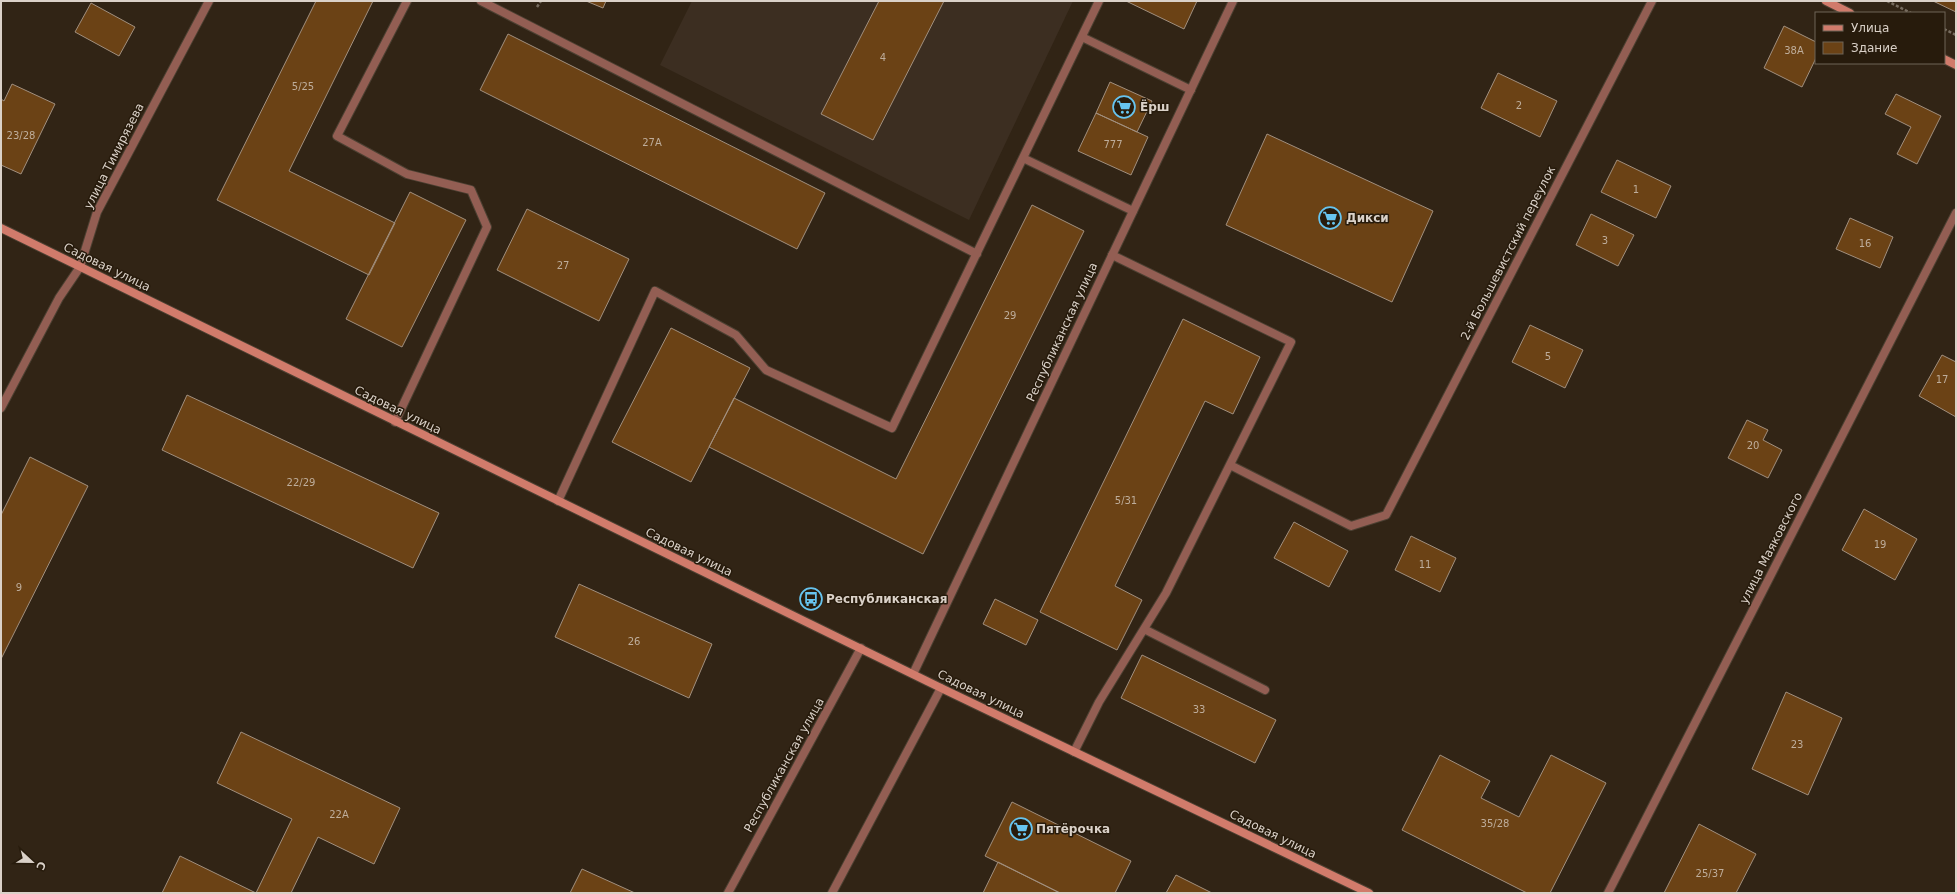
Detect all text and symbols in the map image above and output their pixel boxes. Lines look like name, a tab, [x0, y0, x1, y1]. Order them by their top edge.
legend	[1815, 12, 1945, 64]
text: Улица	[1851, 21, 1889, 35]
text: Здание	[1851, 41, 1897, 55]
house number: 38А	[1784, 45, 1804, 56]
house number: 4	[880, 52, 886, 63]
house number: 5/25	[292, 81, 314, 92]
supermarket icon: Ёрш	[1111, 94, 1137, 120]
place label: Ёрш	[1140, 99, 1170, 114]
house number: 2	[1516, 100, 1522, 111]
street label: улица Тимирязева	[81, 101, 147, 211]
house number: 23/28	[7, 130, 35, 141]
house number: 27А	[642, 137, 662, 148]
house number: 777	[1103, 139, 1123, 150]
street label: 2-й Большевистский переулок	[1458, 164, 1558, 342]
house number: 1	[1633, 184, 1639, 195]
supermarket icon: Дикси	[1317, 205, 1343, 231]
place label: Дикси	[1346, 211, 1389, 225]
house number: 3	[1602, 235, 1608, 246]
house number: 16	[1859, 238, 1871, 249]
street label: Садовая улица	[61, 240, 153, 294]
house number: 27	[557, 260, 569, 271]
street label: Республиканская улица	[1024, 260, 1100, 404]
house number: 29	[1004, 310, 1016, 321]
house number: 5	[1545, 351, 1551, 362]
house number: 17	[1936, 374, 1948, 385]
street label: Садовая улица	[352, 383, 444, 437]
house number: 20	[1747, 440, 1759, 451]
house number: 22/29	[287, 477, 315, 488]
street label: улица Маяковского	[1737, 490, 1805, 606]
house number: 5/31	[1115, 495, 1137, 506]
street label: Садовая улица	[643, 525, 735, 579]
house number: 19	[1874, 539, 1886, 550]
house number: 11	[1419, 559, 1431, 570]
house number: 9	[16, 582, 22, 593]
bus stop icon: Республиканская	[798, 586, 824, 612]
place label: Республиканская	[826, 592, 947, 606]
house number: 26	[628, 636, 640, 647]
street label: Садовая улица	[935, 667, 1027, 721]
street label: Республиканская улица	[741, 695, 827, 835]
house number: 33	[1193, 704, 1205, 715]
house number: 23	[1791, 739, 1803, 750]
street label: Садовая улица	[1227, 807, 1319, 861]
house number: 22А	[329, 809, 349, 820]
supermarket icon: Пятёрочка	[1008, 816, 1034, 842]
house number: 35/28	[1481, 818, 1509, 829]
place label: Пятёрочка	[1036, 822, 1110, 836]
north arrow	[12, 842, 52, 882]
text: С	[33, 859, 48, 872]
house number: 25/37	[1696, 868, 1724, 879]

